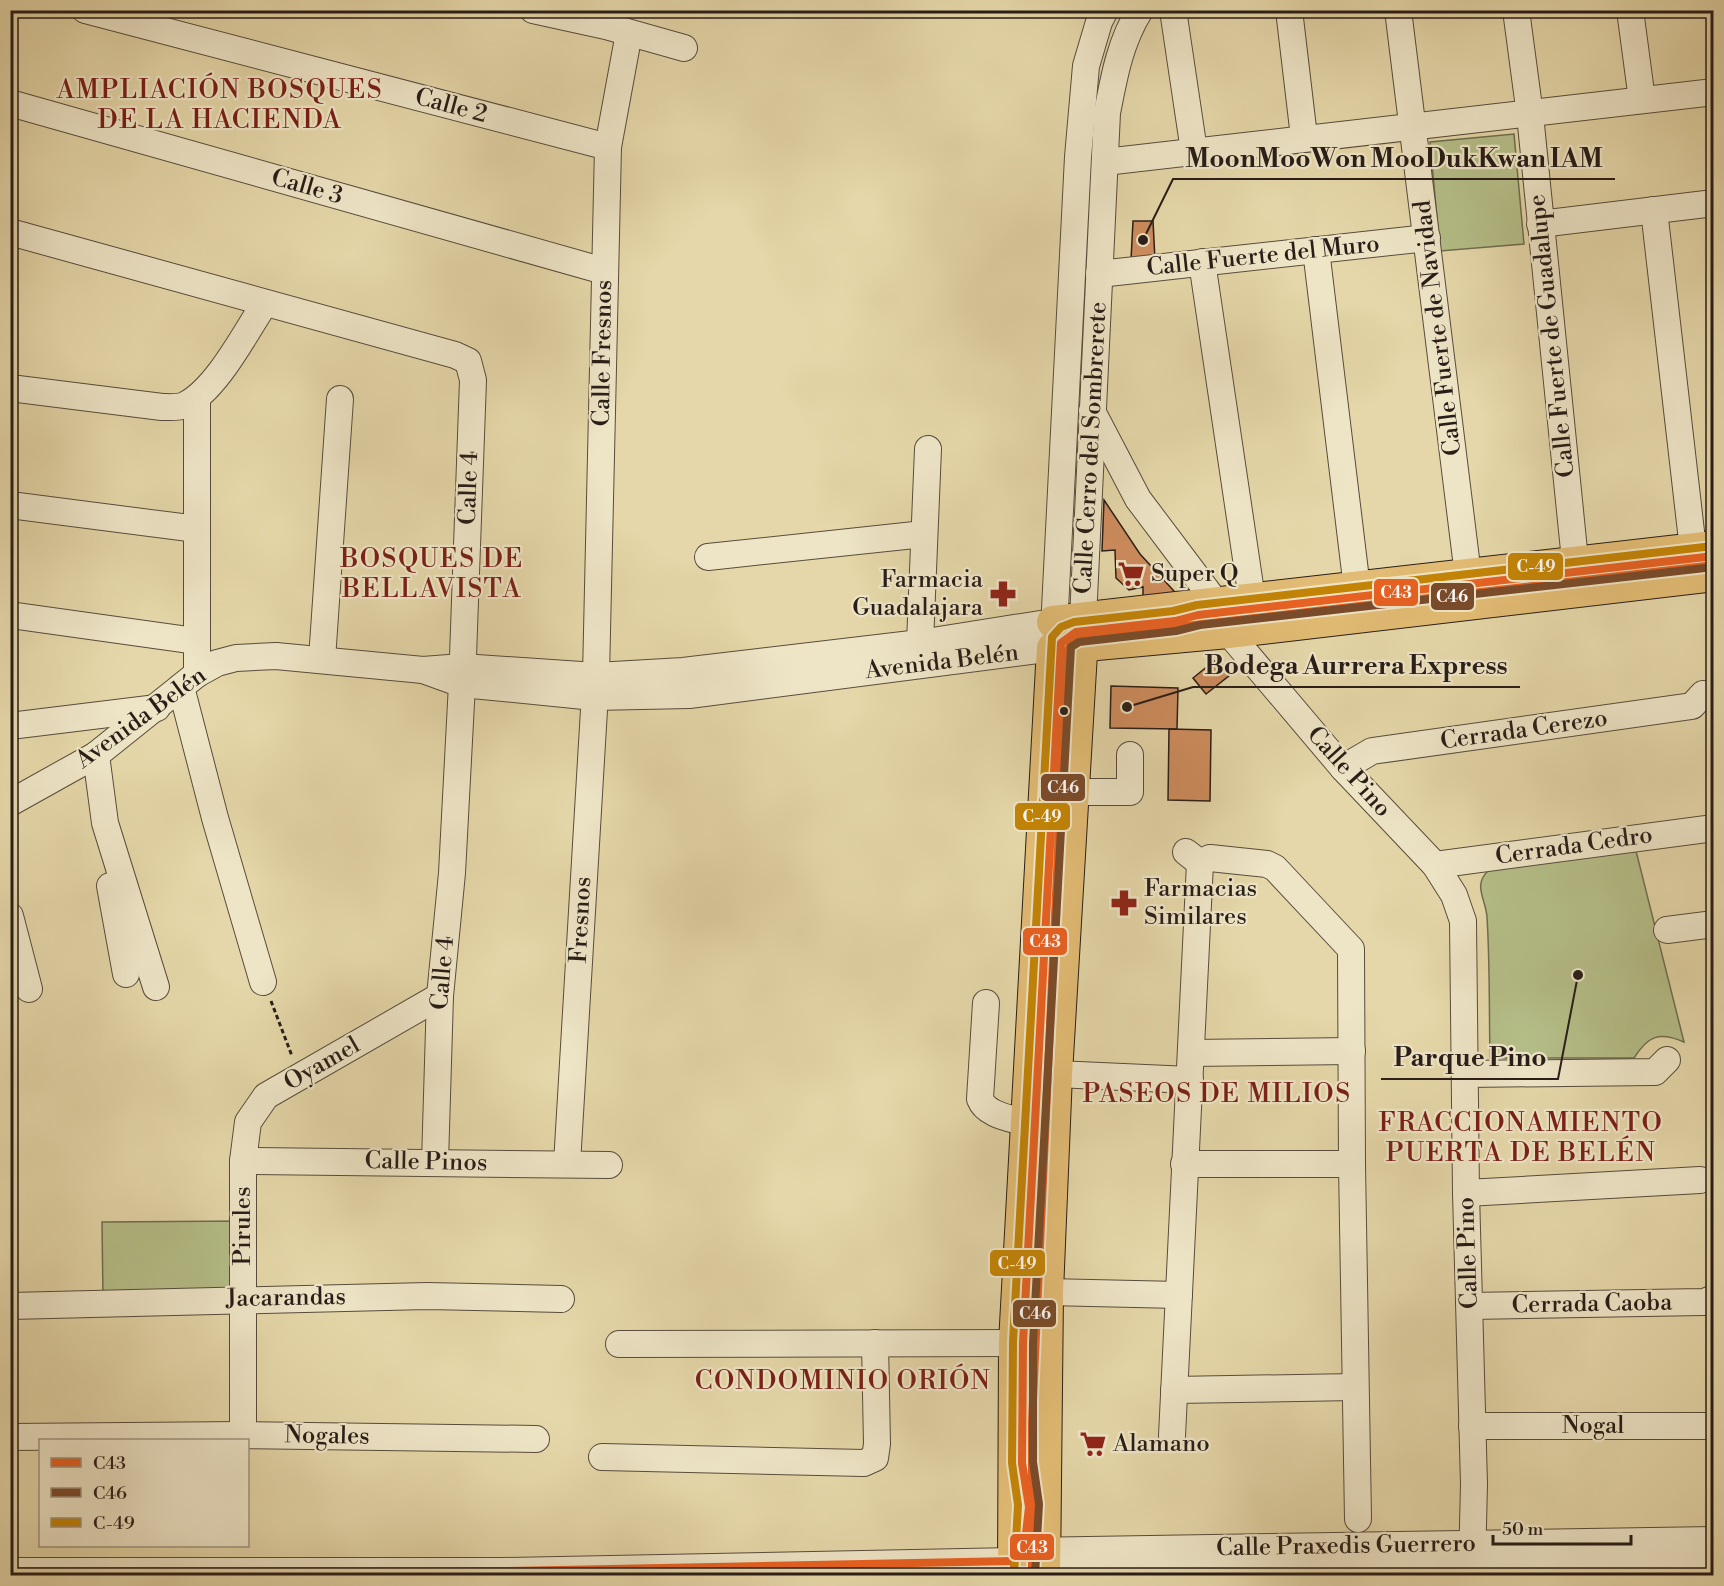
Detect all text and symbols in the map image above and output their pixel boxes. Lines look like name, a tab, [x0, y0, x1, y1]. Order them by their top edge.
district label: AMPLIACIÓN BOSQUES DE LA HACIENDA	[56, 72, 383, 136]
street label: Calle 2	[412, 82, 490, 130]
callout: MoonMooWon MooDukKwan IAM	[1173, 135, 1615, 179]
text: MoonMooWon MooDukKwan IAM	[1185, 143, 1603, 175]
street label: Calle 3	[268, 162, 346, 212]
street label: Calle Fuerte de Guadalupe	[1522, 193, 1582, 479]
street label: Calle Fuerte de Navidad	[1407, 198, 1469, 457]
street label: Calle Fuerte del Muro	[1145, 229, 1381, 283]
street label: Calle Fresnos	[587, 279, 619, 427]
street label: Calle Cerro del Sombrerete	[1068, 301, 1114, 595]
street label: Calle 4	[453, 450, 485, 526]
district label: BOSQUES DE BELLAVISTA	[339, 543, 524, 605]
line badge: C-49	[1507, 552, 1564, 581]
text: C-49	[1516, 557, 1556, 577]
supermarket icon: Super Q	[1116, 559, 1146, 589]
place label: Super Q	[1151, 559, 1239, 589]
place label: Farmacia Guadalajara	[852, 565, 984, 623]
line badge: C43	[1373, 578, 1419, 607]
pharmacy icon: Farmacia Guadalajara	[988, 579, 1018, 609]
line badge: C46	[1430, 582, 1475, 611]
text: C43	[1380, 583, 1412, 603]
text: C46	[1436, 587, 1468, 607]
street label: Avenida Belén	[863, 638, 1020, 686]
callout: Bodega Aurrera Express	[1193, 643, 1520, 687]
text: Bodega Aurrera Express	[1204, 650, 1508, 682]
street label: Avenida Belén	[69, 660, 212, 776]
street label: Cerrada Cerezo	[1438, 703, 1610, 757]
unlabelled marker	[1058, 705, 1070, 717]
street label: Calle Pino	[1300, 720, 1398, 824]
line badge: C46	[1040, 773, 1086, 802]
text: C46	[1047, 778, 1079, 798]
line badge: C-49	[1014, 802, 1071, 831]
text: C-49	[1022, 807, 1062, 827]
street label: Cerrada Cedro	[1493, 820, 1655, 872]
place label: Farmacias Similares	[1144, 874, 1257, 932]
street label: Fresnos	[564, 876, 598, 964]
pharmacy icon: Farmacias Similares	[1109, 888, 1139, 918]
line badge: C43	[1022, 927, 1068, 956]
text: C43	[1029, 932, 1061, 952]
street label: Calle 4	[425, 935, 461, 1011]
street label: Oyamel	[279, 1030, 365, 1098]
callout: Parque Pino	[1381, 1035, 1558, 1079]
text: Parque Pino	[1393, 1042, 1547, 1074]
district label: PASEOS DE MILIOS	[1082, 1078, 1352, 1110]
district label: FRACCIONAMIENTO PUERTA DE BELÉN	[1379, 1107, 1663, 1169]
street label: Calle Pinos	[364, 1146, 488, 1178]
street label: Pirules	[228, 1187, 258, 1265]
street label: Calle Pino	[1451, 1196, 1485, 1310]
line badge: C-49	[989, 1249, 1046, 1277]
text: C-49	[997, 1254, 1037, 1274]
street label: Jacarandas	[225, 1282, 346, 1314]
street label: Cerrada Caoba	[1511, 1288, 1673, 1320]
line badge: C46	[1012, 1299, 1057, 1328]
text: C46	[1019, 1304, 1051, 1324]
district label: CONDOMINIO ORIÓN	[695, 1363, 991, 1397]
street label: Nogal	[1562, 1411, 1624, 1441]
street label: Nogales	[284, 1420, 370, 1452]
supermarket icon: Alamano	[1078, 1429, 1108, 1459]
place label: Alamano	[1112, 1429, 1210, 1459]
legend	[39, 1439, 249, 1547]
text: C43	[93, 1452, 126, 1475]
text: C46	[93, 1482, 127, 1505]
scale bar	[1493, 1508, 1631, 1546]
text: C-49	[93, 1512, 135, 1535]
text: 50 m	[1502, 1518, 1544, 1541]
street label: Calle Praxedis Guerrero	[1216, 1529, 1476, 1563]
line badge: C43	[1009, 1533, 1055, 1561]
text: C43	[1016, 1538, 1048, 1558]

